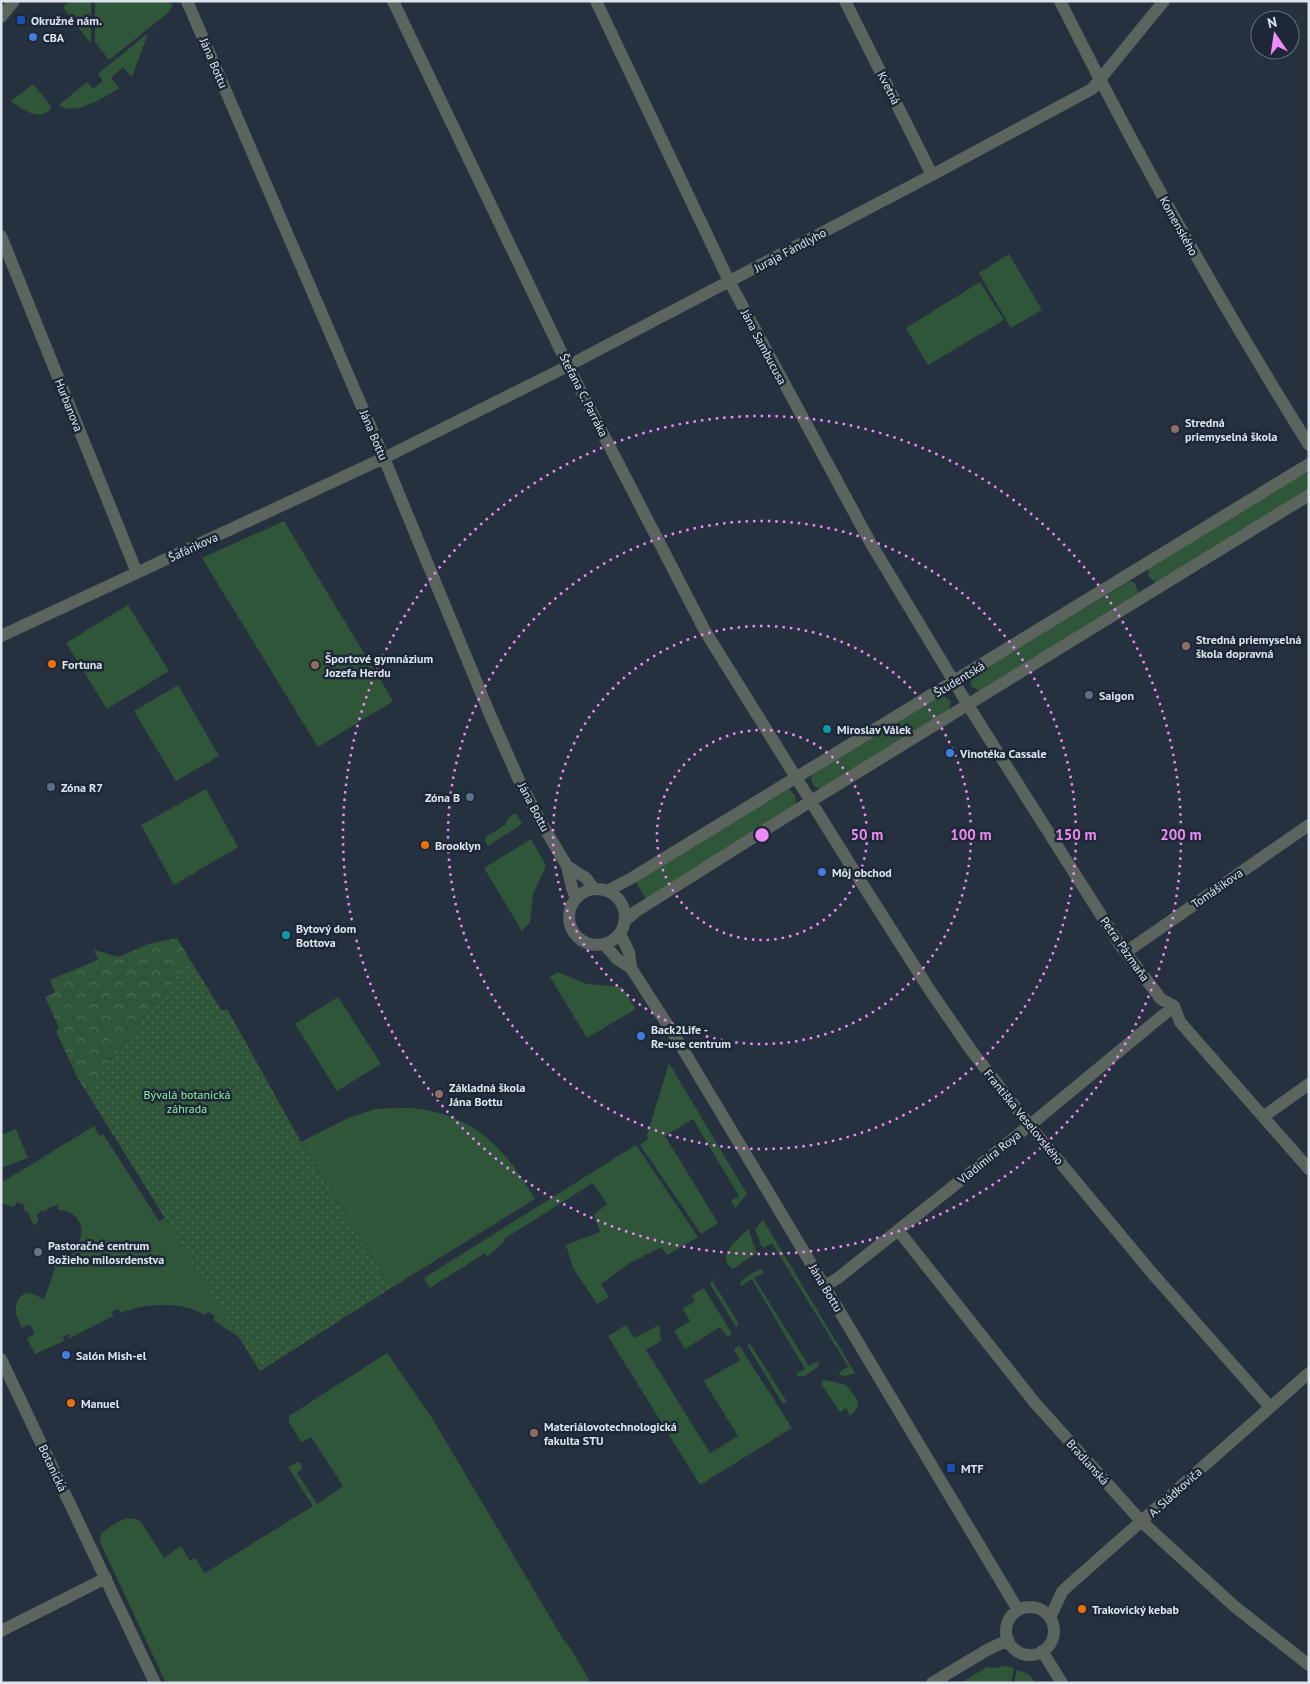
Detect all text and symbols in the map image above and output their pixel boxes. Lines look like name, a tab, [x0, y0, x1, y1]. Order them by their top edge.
north arrow	[1250, 10, 1300, 60]
place label: Okružné nám.	[31, 13, 102, 28]
text: N	[1266, 13, 1279, 32]
marker: Okružné nám.	[15, 14, 27, 26]
place label: CBA	[43, 30, 65, 45]
marker: CBA	[27, 31, 39, 43]
street label: Jána Bottu	[196, 35, 231, 90]
street label: Kvetná	[874, 69, 904, 107]
street label: Komenského	[1157, 194, 1201, 258]
street label: Juraja Fándlyho	[750, 225, 829, 276]
street label: Jána Sambucusa	[737, 306, 790, 387]
street label: Štefana C. Parráka	[557, 351, 612, 439]
street label: Hurbanova	[52, 376, 86, 434]
street label: Jána Bottu	[356, 407, 391, 462]
place label: Stredná priemyselná škola	[1185, 415, 1277, 444]
marker: Stredná priemyselná škola	[1169, 423, 1181, 435]
street label: Šafárikova	[166, 529, 220, 565]
place label: Stredná priemyselná škola dopravná	[1196, 632, 1301, 661]
marker: Stredná priemyselná škola dopravná	[1180, 640, 1192, 652]
place label: Športové gymnázium Jozefa Herdu	[324, 651, 434, 680]
place label: Fortuna	[62, 657, 102, 672]
marker: Fortuna	[46, 658, 58, 670]
street label: Študentská	[931, 658, 987, 700]
marker: Športové gymnázium Jozefa Herdu	[309, 659, 321, 671]
place label: Saigon	[1099, 688, 1134, 703]
marker: Saigon	[1083, 689, 1095, 701]
place label: Miroslav Válek	[837, 722, 911, 737]
marker: Miroslav Válek	[821, 723, 833, 735]
place label: Vinotéka Cassale	[959, 746, 1047, 761]
marker: Vinotéka Cassale	[944, 747, 956, 759]
street label: Jána Bottu	[514, 779, 553, 834]
place label: Zóna R7	[61, 780, 103, 795]
marker: Zóna R7	[45, 781, 57, 793]
place label: Zóna B	[425, 790, 460, 805]
marker: Zóna B	[464, 791, 476, 803]
text: 50 m	[851, 825, 883, 844]
text: 100 m	[950, 825, 992, 844]
text: 150 m	[1055, 825, 1097, 844]
text: 200 m	[1160, 825, 1202, 844]
centre of rings	[753, 826, 771, 844]
place label: Brooklyn	[435, 838, 481, 853]
marker: Brooklyn	[419, 839, 431, 851]
place label: Môj obchod	[832, 865, 892, 880]
street label: Tomášikova	[1188, 865, 1246, 911]
marker: Môj obchod	[816, 866, 828, 878]
street label: Petra Pázmaňa	[1097, 914, 1153, 984]
place label: Bytový dom Bottova	[296, 921, 357, 950]
marker: Bytový dom Bottova	[280, 929, 292, 941]
place label: Back2Life - Re-use centrum	[651, 1022, 731, 1051]
marker: Back2Life - Re-use centrum	[635, 1030, 647, 1042]
street label: Františka Veselovského	[981, 1066, 1067, 1168]
place label: Základná škola Jána Bottu	[448, 1080, 526, 1109]
park label: Bývalá botanická záhrada	[144, 1087, 230, 1116]
marker: Základná škola Jána Bottu	[433, 1088, 445, 1100]
street label: Vladimíra Roya	[954, 1127, 1023, 1188]
place label: Pastoračné centrum Božieho milosrdenstva	[48, 1238, 164, 1267]
marker: Pastoračné centrum Božieho milosrdenstva	[32, 1246, 44, 1258]
street label: Jána Bottu	[805, 1260, 846, 1315]
place label: Salón Mish-el	[76, 1348, 147, 1363]
marker: Salón Mish-el	[60, 1349, 72, 1361]
place label: Manuel	[81, 1396, 120, 1411]
marker: Manuel	[65, 1397, 77, 1409]
place label: Materiálovotechnologická fakulta STU	[544, 1419, 677, 1448]
marker: Materiálovotechnologická fakulta STU	[528, 1427, 540, 1439]
street label: Bradlanská	[1064, 1436, 1112, 1488]
street label: Botanická	[36, 1442, 70, 1494]
place label: MTF	[961, 1461, 984, 1476]
marker: MTF	[945, 1462, 957, 1474]
street label: A. Sládkoviča	[1145, 1464, 1205, 1520]
place label: Trakovický kebab	[1092, 1602, 1180, 1617]
marker: Trakovický kebab	[1076, 1603, 1088, 1615]

